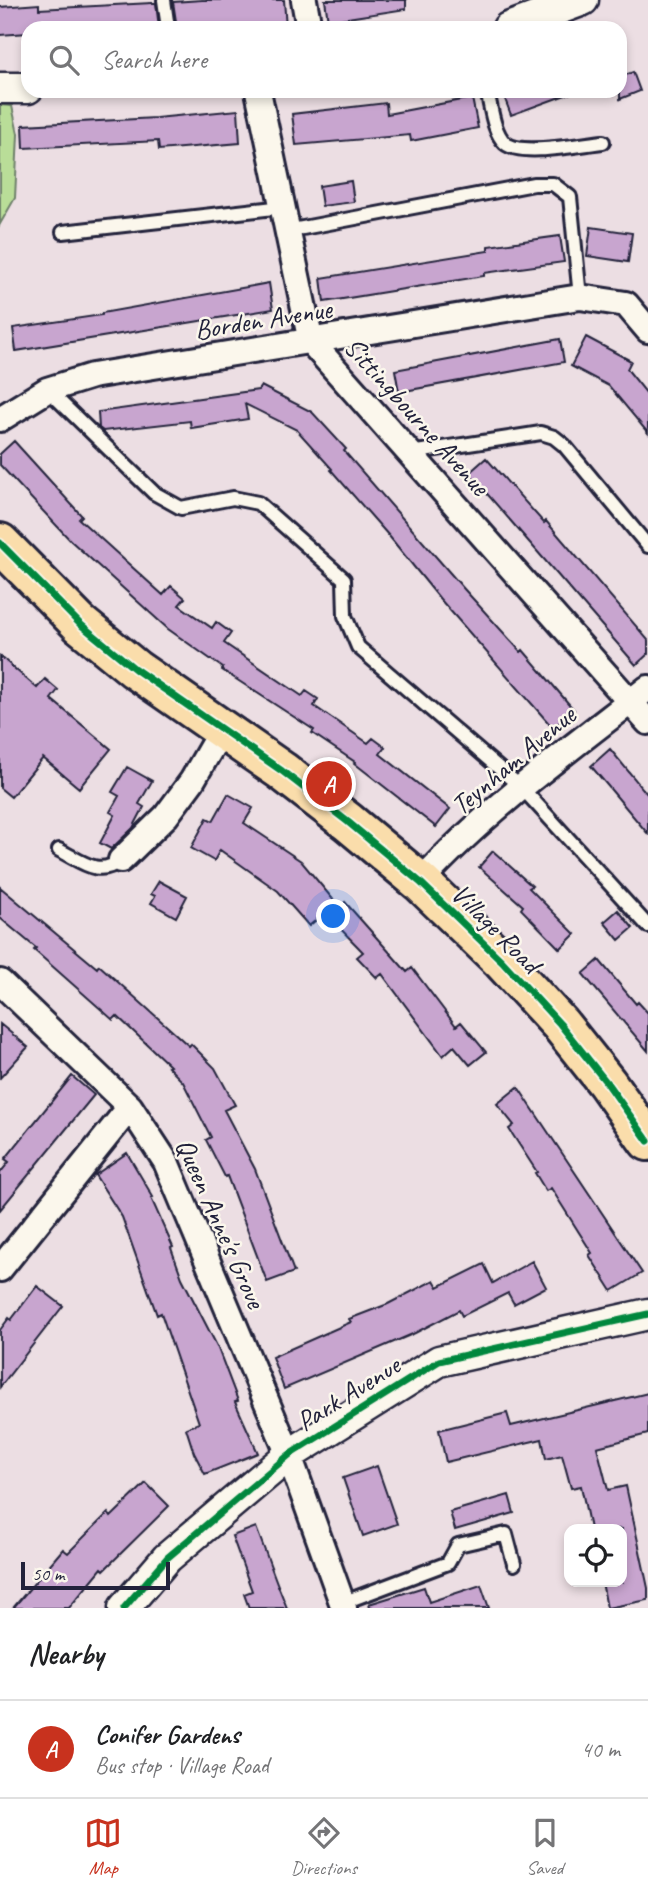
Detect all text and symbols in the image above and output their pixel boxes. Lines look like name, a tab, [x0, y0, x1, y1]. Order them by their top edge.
search box	[21, 21, 627, 98]
icon: search	[45, 41, 83, 79]
text: Search here	[101, 43, 207, 76]
street label: Borden Avenue	[192, 291, 336, 347]
street label: Sittingbourne Avenue	[337, 330, 499, 504]
street label: Teynham Avenue	[443, 696, 584, 822]
pin: A	[306, 758, 352, 810]
street label: Village Road	[444, 876, 551, 983]
your location	[316, 899, 350, 933]
street label: Queen Anne's Grove	[168, 1133, 275, 1315]
street label: Park Avenue	[290, 1347, 408, 1438]
map controls	[564, 1524, 627, 1587]
button: locate	[564, 1524, 627, 1587]
scale bar	[21, 1559, 170, 1591]
text: 50 m	[32, 1562, 64, 1586]
text: Nearby	[28, 1635, 104, 1673]
text: Conifer Gardens	[95, 1718, 240, 1751]
text: A	[45, 1735, 57, 1764]
text: 40 m	[581, 1735, 620, 1764]
text: Bus stop · Village Road	[95, 1751, 269, 1780]
tab: Map	[84, 1814, 122, 1880]
tab: Directions	[291, 1814, 357, 1880]
tab: Saved	[526, 1814, 564, 1880]

